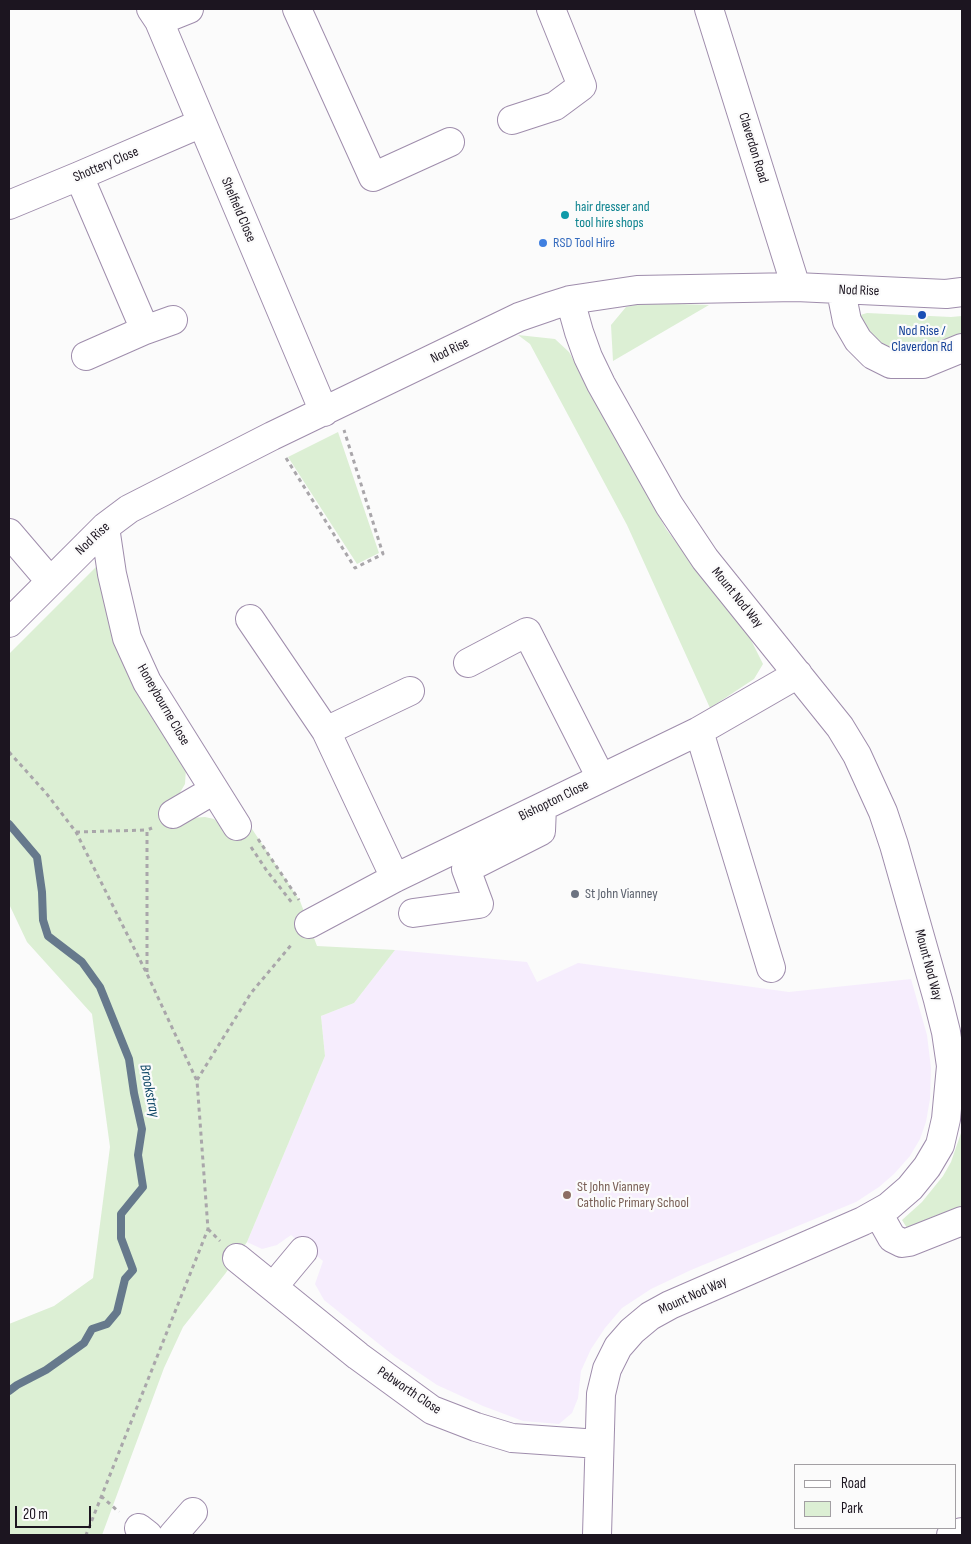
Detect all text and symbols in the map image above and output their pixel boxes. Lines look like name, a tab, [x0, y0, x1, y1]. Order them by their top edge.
street label: Claverdon Road	[734, 111, 772, 185]
street label: Shottery Close	[71, 144, 141, 186]
street label: Shelfield Close	[217, 175, 259, 245]
place label: hair dresser and tool hire shops	[575, 199, 649, 232]
marker: hair dresser and tool hire shops	[559, 209, 571, 221]
place label: RSD Tool Hire	[553, 235, 615, 251]
marker: RSD Tool Hire	[537, 237, 549, 249]
street label: Nod Rise	[838, 282, 880, 300]
marker: Nod Rise / Claverdon Rd	[916, 309, 928, 321]
place label: Nod Rise / Claverdon Rd	[891, 323, 953, 356]
street label: Nod Rise	[428, 335, 472, 367]
street label: Nod Rise	[72, 519, 114, 559]
street label: Mount Nod Way	[707, 564, 767, 632]
street label: Honeybourne Close	[133, 661, 193, 749]
street label: Bishopton Close	[516, 777, 592, 825]
place label: St John Vianney	[585, 886, 658, 902]
marker: St John Vianney	[569, 888, 581, 900]
street label: Mount Nod Way	[910, 928, 946, 1002]
water label: Brookstray	[135, 1063, 163, 1119]
place label: St John Vianney Catholic Primary School	[577, 1179, 689, 1212]
marker: St John Vianney Catholic Primary School	[561, 1189, 573, 1201]
street label: Mount Nod Way	[656, 1273, 730, 1319]
street label: Pebworth Close	[374, 1364, 444, 1418]
legend	[794, 1464, 956, 1529]
text: Road	[841, 1474, 866, 1493]
scale bar	[18, 1496, 94, 1528]
text: Park	[841, 1499, 863, 1518]
text: 20 m	[23, 1505, 48, 1524]

